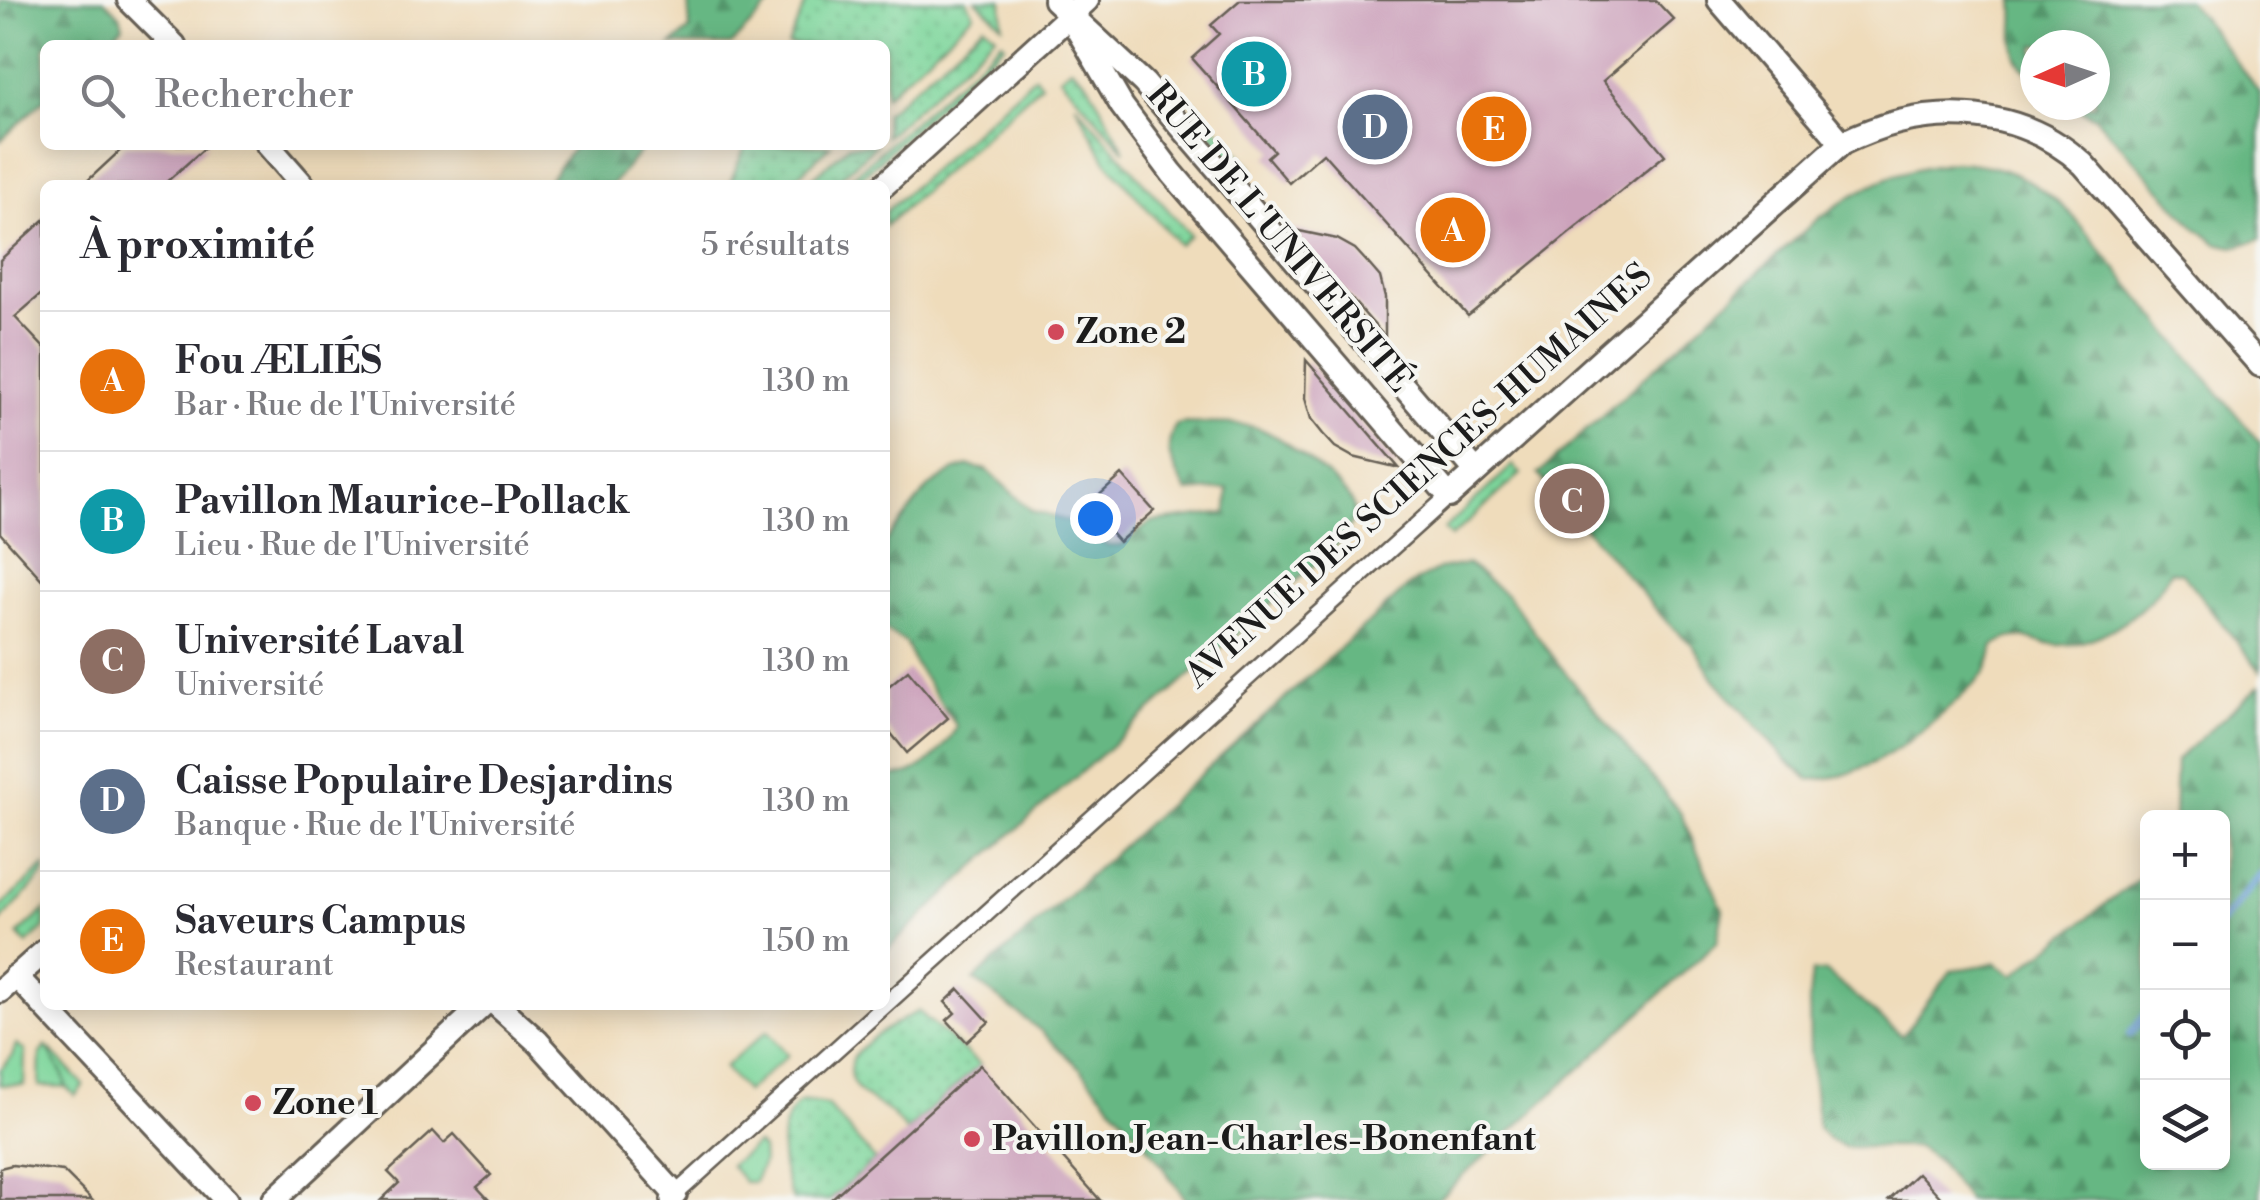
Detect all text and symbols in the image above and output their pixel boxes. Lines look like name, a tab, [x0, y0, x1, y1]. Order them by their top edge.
north arrow	[2020, 30, 2110, 120]
pin: B	[1222, 36, 1286, 112]
search box	[40, 40, 890, 150]
icon: search	[75, 68, 130, 123]
text: Rechercher	[155, 72, 354, 119]
street label: RUE DE L'UNIVERSITÉ	[1137, 75, 1421, 401]
pin: D	[1342, 90, 1408, 164]
pin: E	[1462, 92, 1526, 166]
pin: A	[1420, 192, 1486, 268]
text: À proximité	[80, 219, 315, 272]
text: 5 résultats	[701, 225, 850, 265]
street label: AVENUE DES SCIENCES-HUMAINES	[1177, 255, 1661, 697]
place label: Zone 2	[1076, 311, 1186, 354]
marker: Zone 2	[1045, 321, 1067, 343]
text: Fou ÆLIÉS	[175, 338, 382, 385]
text: A	[101, 361, 124, 401]
text: 130 m	[763, 361, 850, 401]
text: Bar · Rue de l'Université	[175, 385, 516, 425]
pin: C	[1540, 464, 1604, 538]
text: Pavillon Maurice-Pollack	[175, 478, 629, 525]
your location	[1070, 493, 1121, 544]
text: B	[100, 501, 125, 541]
text: 130 m	[763, 501, 850, 541]
text: Lieu · Rue de l'Université	[175, 525, 530, 565]
text: Université Laval	[175, 618, 464, 665]
text: C	[101, 641, 124, 681]
text: 130 m	[763, 641, 850, 681]
text: Université	[175, 665, 324, 705]
text: Caisse Populaire Desjardins	[175, 758, 673, 805]
text: D	[100, 781, 125, 821]
text: 130 m	[763, 781, 850, 821]
text: Banque · Rue de l'Université	[175, 805, 575, 845]
map controls	[2140, 810, 2230, 1170]
button: +	[2140, 810, 2230, 900]
text: Saveurs Campus	[175, 898, 466, 945]
button: −	[2140, 900, 2230, 990]
text: E	[101, 921, 124, 961]
text: 150 m	[763, 921, 850, 961]
text: Restaurant	[175, 945, 334, 985]
button: locate	[2140, 990, 2230, 1080]
button: layers	[2140, 1080, 2230, 1170]
place label: Zone 1	[273, 1082, 378, 1125]
marker: Zone 1	[242, 1092, 264, 1114]
place label: Pavillon Jean-Charles-Bonenfant	[992, 1118, 1537, 1161]
marker: Pavillon Jean-Charles-Bonenfant	[961, 1128, 983, 1150]

